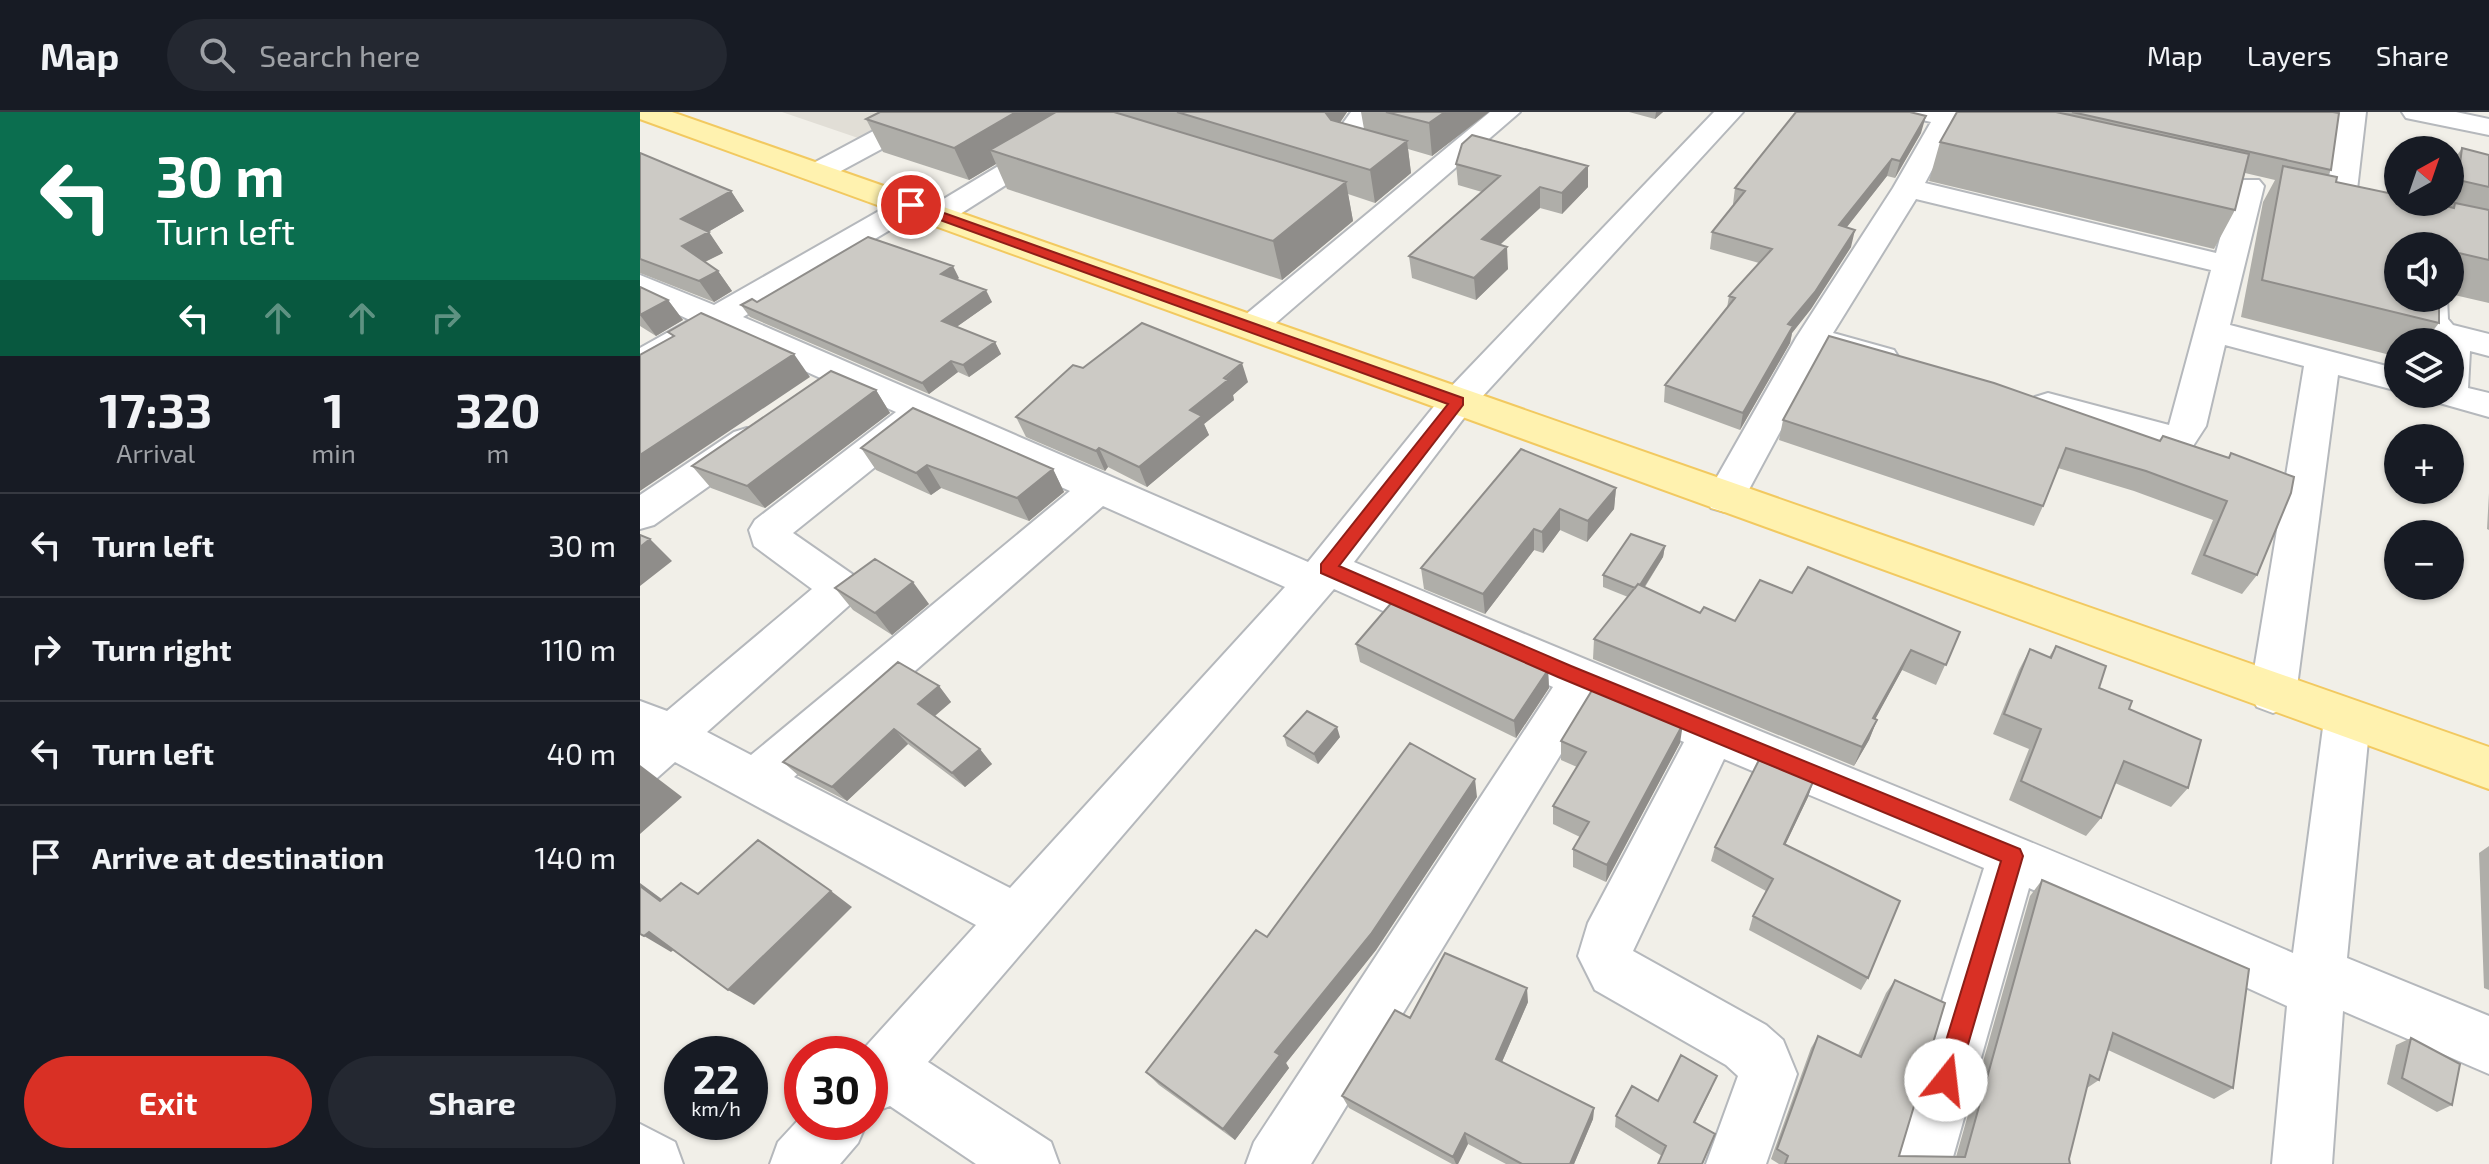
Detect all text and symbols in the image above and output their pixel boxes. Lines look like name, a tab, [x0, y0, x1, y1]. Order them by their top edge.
search box	[167, 19, 727, 91]
text: Map	[40, 32, 119, 78]
icon: search	[195, 33, 239, 77]
text: Search here	[259, 37, 420, 73]
text: Map	[2147, 38, 2203, 72]
text: Layers	[2247, 38, 2332, 72]
text: Share	[2376, 38, 2449, 72]
north arrow	[2384, 136, 2464, 216]
map controls	[2384, 136, 2464, 600]
text: 30 m	[156, 141, 285, 208]
icon: left	[24, 144, 128, 248]
pin	[877, 171, 945, 239]
icon: arrive	[889, 183, 933, 227]
text: Turn left	[156, 209, 295, 252]
button: sound	[2384, 232, 2464, 312]
icon: left	[172, 296, 216, 340]
icon: ahead	[256, 296, 300, 340]
icon: ahead	[340, 296, 384, 340]
icon: right	[424, 296, 468, 340]
button: layers	[2384, 328, 2464, 408]
text: 17:33	[99, 380, 212, 438]
text: 1	[323, 380, 344, 438]
text: 320	[455, 380, 541, 438]
button: +	[2384, 424, 2464, 504]
text: Arrival	[116, 437, 195, 468]
text: min	[312, 437, 356, 468]
text: m	[487, 437, 509, 468]
button: −	[2384, 520, 2464, 600]
icon: left	[24, 523, 68, 567]
text: Turn left	[92, 527, 214, 563]
text: 30 m	[548, 527, 616, 563]
icon: right	[24, 627, 68, 671]
text: Turn right	[92, 631, 232, 667]
text: 110 m	[541, 631, 616, 667]
icon: left	[24, 731, 68, 775]
text: Turn left	[92, 735, 214, 771]
text: 40 m	[546, 735, 616, 771]
icon: arrive	[24, 835, 68, 879]
text: Arrive at destination	[92, 839, 384, 875]
text: 140 m	[535, 839, 616, 875]
speed limit sign: 30	[784, 1036, 888, 1140]
position arrow	[1904, 1038, 1988, 1122]
text: 22	[693, 1054, 739, 1102]
button: Exit	[24, 1056, 312, 1148]
button: Share	[328, 1056, 616, 1148]
text: km/h	[691, 1096, 741, 1120]

